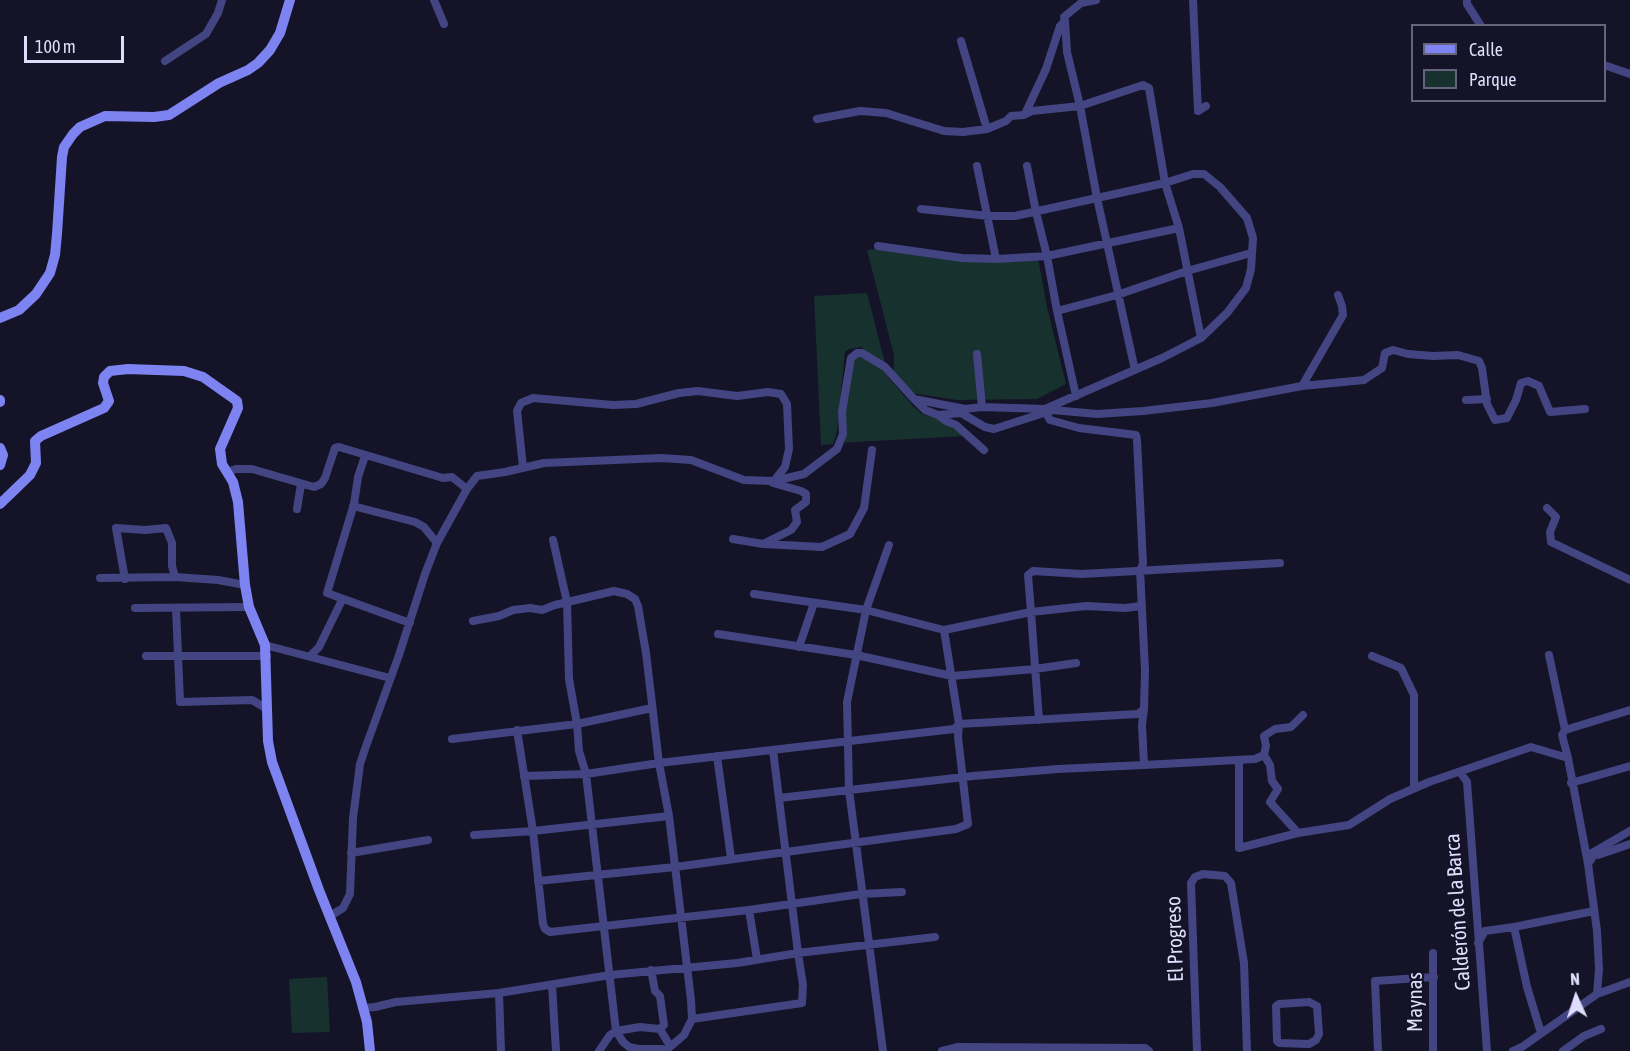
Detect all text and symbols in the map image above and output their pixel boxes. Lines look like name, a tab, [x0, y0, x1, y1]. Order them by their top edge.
scale bar	[27, 24, 128, 62]
legend	[1411, 24, 1606, 102]
text: 100 m	[35, 36, 76, 57]
text: Calle	[1469, 39, 1503, 60]
text: Parque	[1469, 69, 1517, 90]
street label: Calderón de la Barca	[1440, 833, 1476, 991]
street label: El Progreso	[1161, 896, 1189, 982]
north arrow	[1546, 967, 1606, 1027]
text: N	[1570, 970, 1580, 988]
street label: Maynas	[1402, 972, 1428, 1032]

